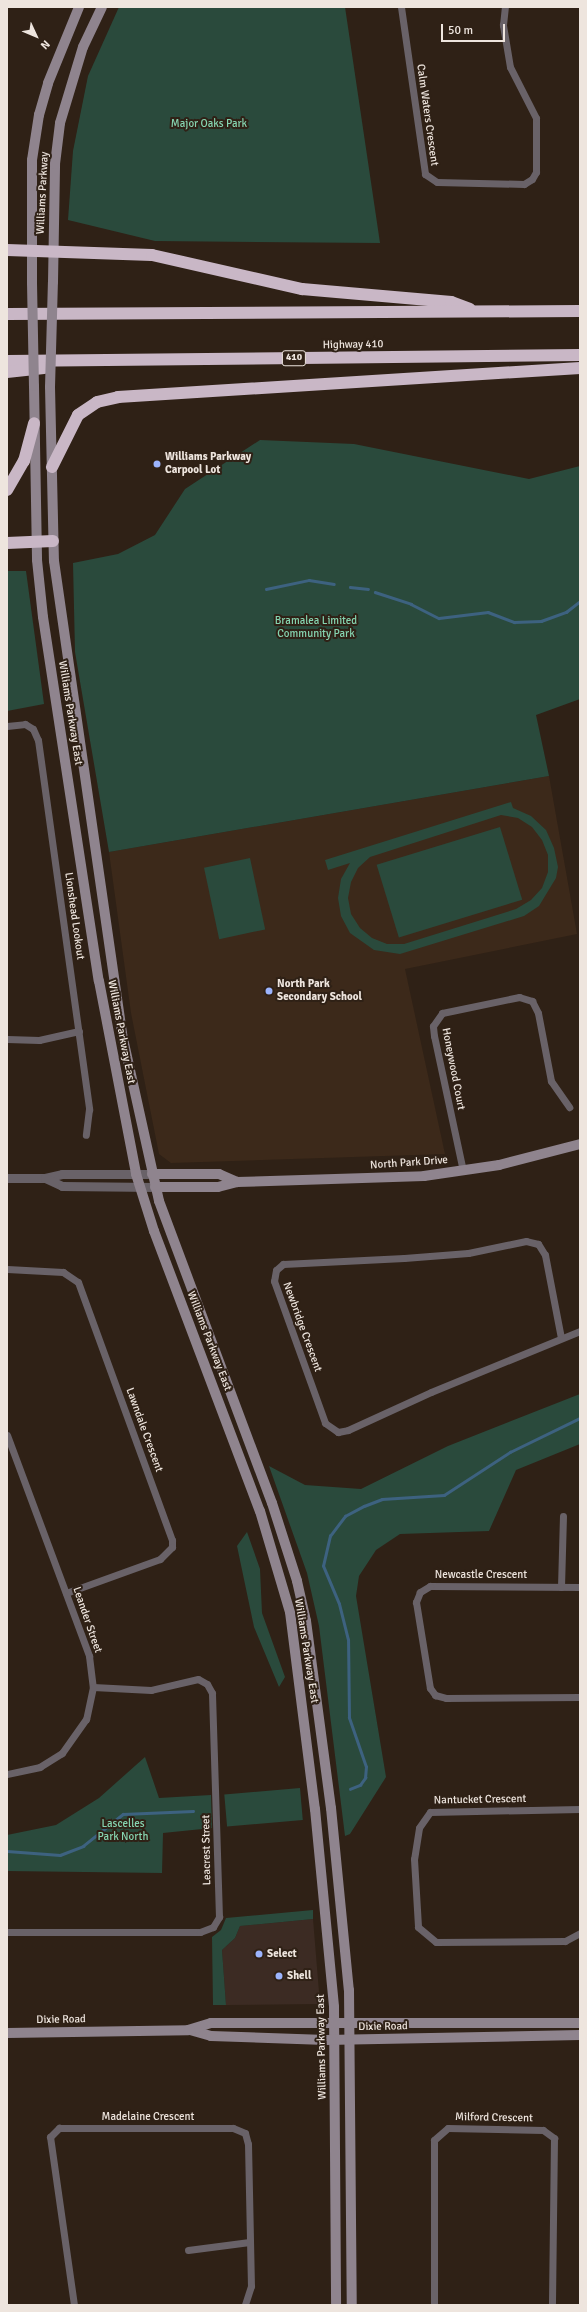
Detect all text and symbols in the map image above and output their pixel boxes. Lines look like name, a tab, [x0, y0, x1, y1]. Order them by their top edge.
north arrow	[16, 16, 56, 56]
scale bar	[443, 16, 507, 42]
text: 50 m	[448, 23, 473, 38]
text: N	[38, 37, 52, 52]
street label: Calm Waters Crescent	[413, 63, 441, 167]
park label: Major Oaks Park	[171, 117, 247, 131]
street label: Williams Parkway	[34, 151, 52, 235]
street label: Highway 410	[323, 338, 383, 352]
road number: 410	[281, 350, 307, 366]
place label: Williams Parkway Carpool Lot	[165, 451, 251, 477]
marker: Williams Parkway Carpool Lot	[152, 459, 162, 469]
park label: Bramalea Limited Community Park	[275, 615, 357, 641]
street label: Williams Parkway East	[55, 660, 85, 766]
street label: Lionshead Lookout	[61, 871, 87, 961]
place label: North Park Secondary School	[277, 978, 362, 1004]
street label: Williams Parkway East	[104, 979, 138, 1085]
marker: North Park Secondary School	[264, 986, 274, 996]
street label: Honeywood Court	[439, 1027, 467, 1111]
street label: North Park Drive	[370, 1154, 448, 1172]
street label: Newbridge Crescent	[280, 1280, 324, 1374]
street label: Williams Parkway East	[184, 1289, 234, 1393]
street label: Lawndale Crescent	[123, 1386, 165, 1474]
street label: Newcastle Crescent	[435, 1568, 527, 1582]
street label: Leander Street	[70, 1585, 104, 1655]
street label: Williams Parkway East	[291, 1598, 321, 1704]
street label: Nantucket Crescent	[434, 1793, 526, 1807]
street label: Leacrest Street	[200, 1815, 214, 1885]
park label: Lascelles Park North	[98, 1818, 148, 1844]
place label: Select	[267, 1947, 297, 1961]
marker: Select	[254, 1949, 264, 1959]
place label: Shell	[287, 1969, 311, 1983]
marker: Shell	[274, 1971, 284, 1981]
street label: Williams Parkway East	[314, 1994, 330, 2100]
street label: Dixie Road	[36, 2013, 86, 2027]
street label: Dixie Road	[358, 2020, 408, 2034]
street label: Madelaine Crescent	[102, 2110, 194, 2124]
street label: Milford Crescent	[455, 2111, 533, 2125]

